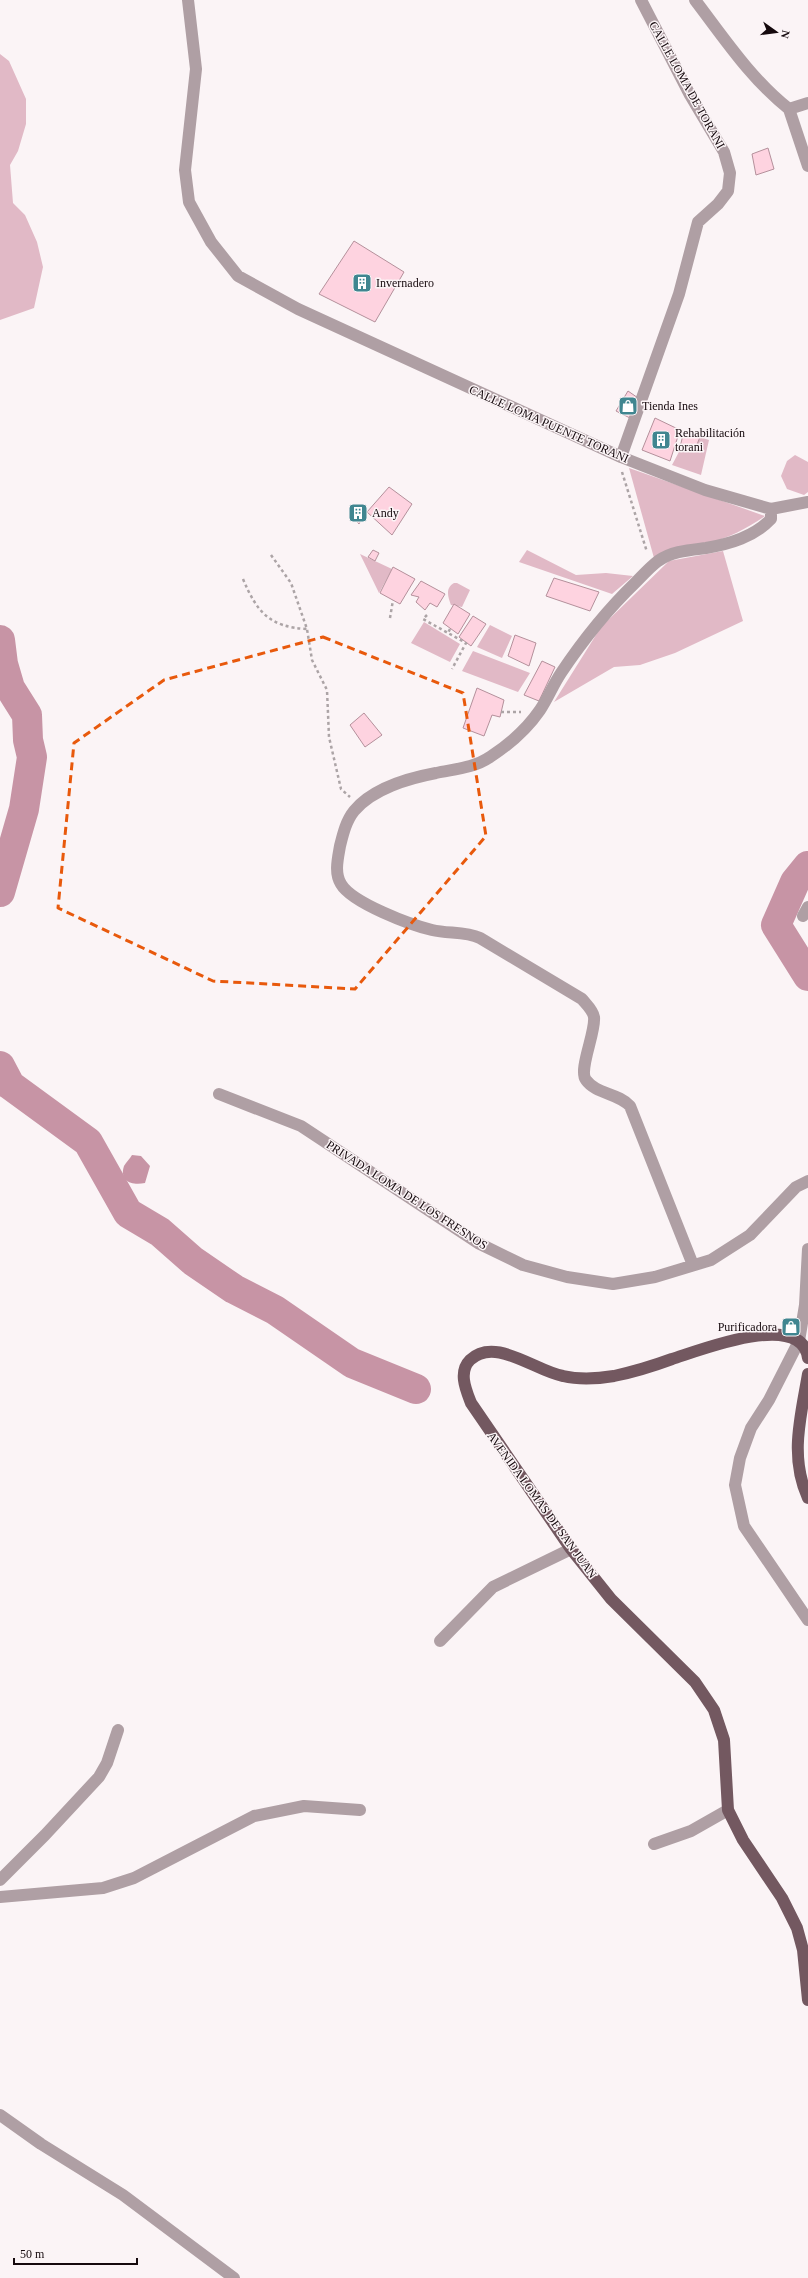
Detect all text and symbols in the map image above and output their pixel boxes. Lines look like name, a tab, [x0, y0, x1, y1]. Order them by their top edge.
north arrow	[756, 12, 796, 52]
street label: CALLE LOMA DE TORANI	[646, 19, 728, 151]
text: N	[779, 29, 792, 40]
building icon: Invernadero	[351, 272, 373, 294]
place label: Invernadero	[376, 276, 434, 290]
street label: CALLE LOMA PUENTE TORANI	[467, 382, 631, 466]
shop icon: Tienda Ines	[617, 395, 639, 417]
place label: Tienda Ines	[642, 399, 698, 413]
place label: Rehabilitación torani	[675, 426, 745, 454]
building icon: Rehabilitación torani	[650, 429, 672, 451]
building icon: Andy	[347, 502, 369, 524]
place label: Andy	[372, 506, 399, 520]
street label: PRIVADA LOMA DE LOS FRESNOS	[324, 1138, 490, 1252]
shop icon: Purificadora	[780, 1316, 802, 1338]
place label: Purificadora	[718, 1320, 778, 1334]
street label: AVENIDA LOMAS DE SAN JUAN	[484, 1429, 600, 1581]
scale bar	[14, 2240, 137, 2266]
text: 50 m	[20, 2247, 45, 2261]

